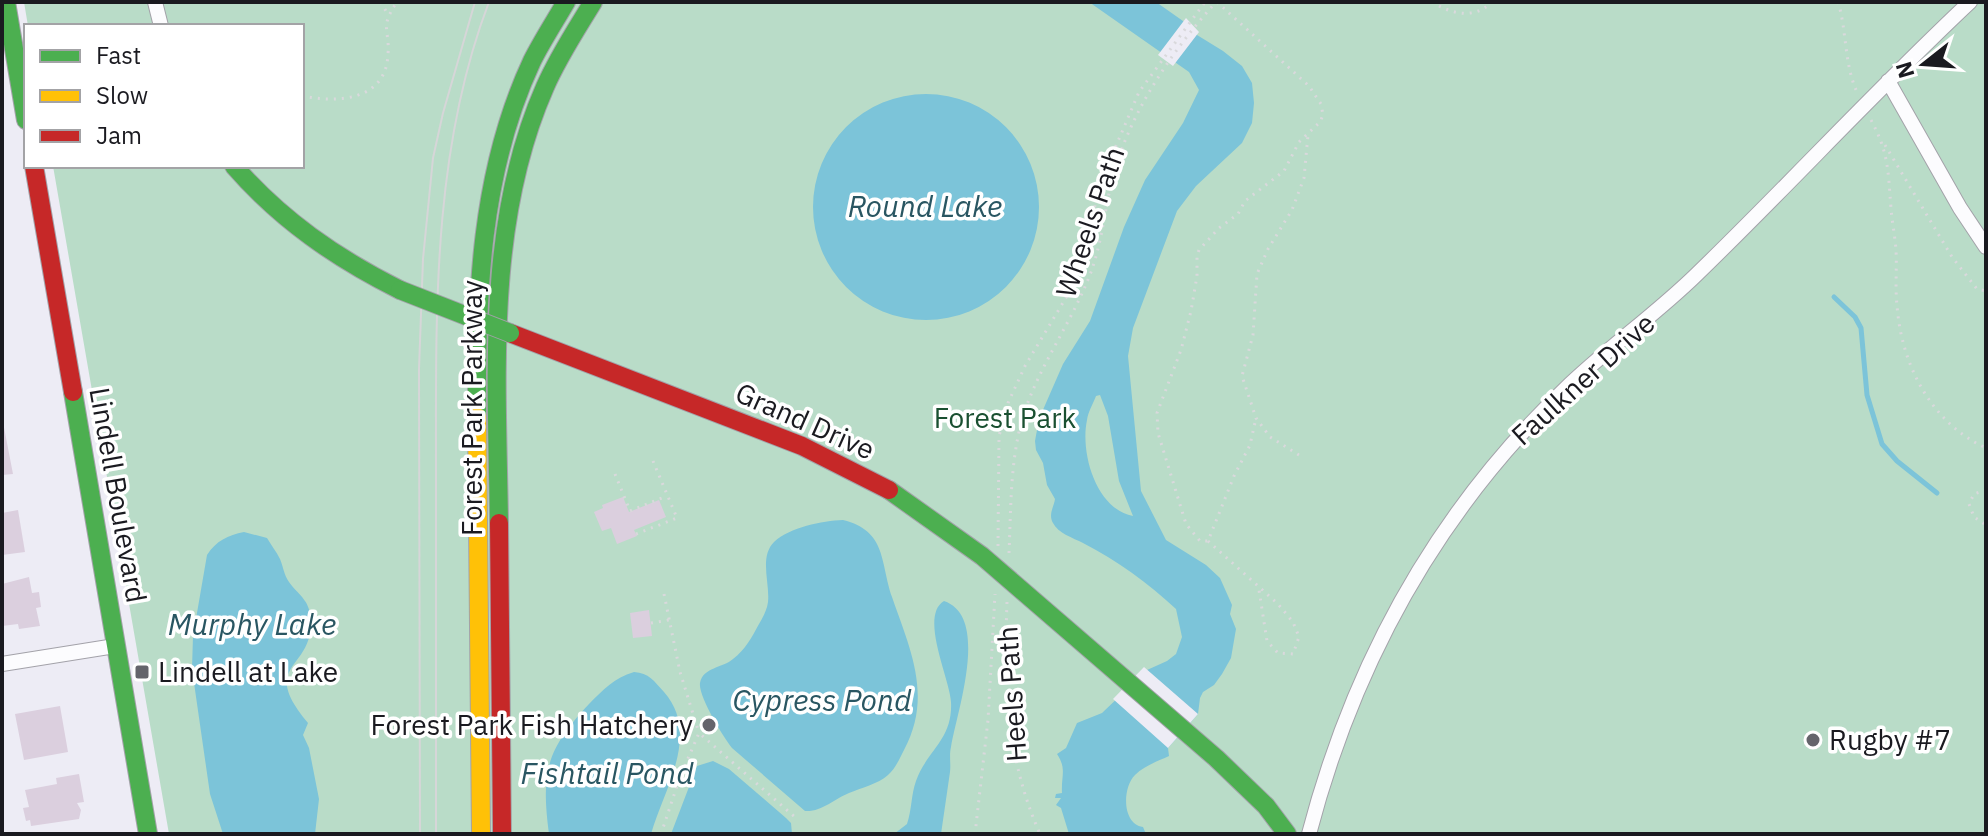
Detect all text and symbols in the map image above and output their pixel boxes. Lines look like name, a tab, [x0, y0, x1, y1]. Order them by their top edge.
legend	[24, 24, 304, 168]
north arrow	[1884, 24, 1964, 104]
text: Fast	[96, 39, 141, 71]
text: N	[1888, 58, 1921, 82]
text: Slow	[96, 79, 148, 111]
text: Jam	[96, 119, 142, 151]
street label: Wheels Path	[1047, 142, 1133, 302]
water label: Round Lake	[848, 186, 1002, 225]
street label: Forest Park Parkway	[453, 280, 490, 536]
street label: Faulkner Drive	[1503, 304, 1662, 453]
street label: Grand Drive	[730, 373, 880, 468]
street label: Lindell Boulevard	[81, 385, 156, 605]
park label: Forest Park	[934, 399, 1077, 436]
water label: Murphy Lake	[168, 604, 336, 643]
street label: Heels Path	[988, 625, 1035, 763]
place label: Lindell at Lake	[158, 653, 338, 690]
marker: Lindell at Lake	[133, 663, 151, 681]
water label: Cypress Pond	[732, 680, 912, 719]
place label: Forest Park Fish Hatchery	[371, 706, 693, 743]
marker: Forest Park Fish Hatchery	[700, 716, 718, 734]
place label: Rugby #7	[1829, 721, 1951, 758]
marker: Rugby #7	[1804, 731, 1822, 749]
water label: Fishtail Pond	[520, 753, 694, 792]

